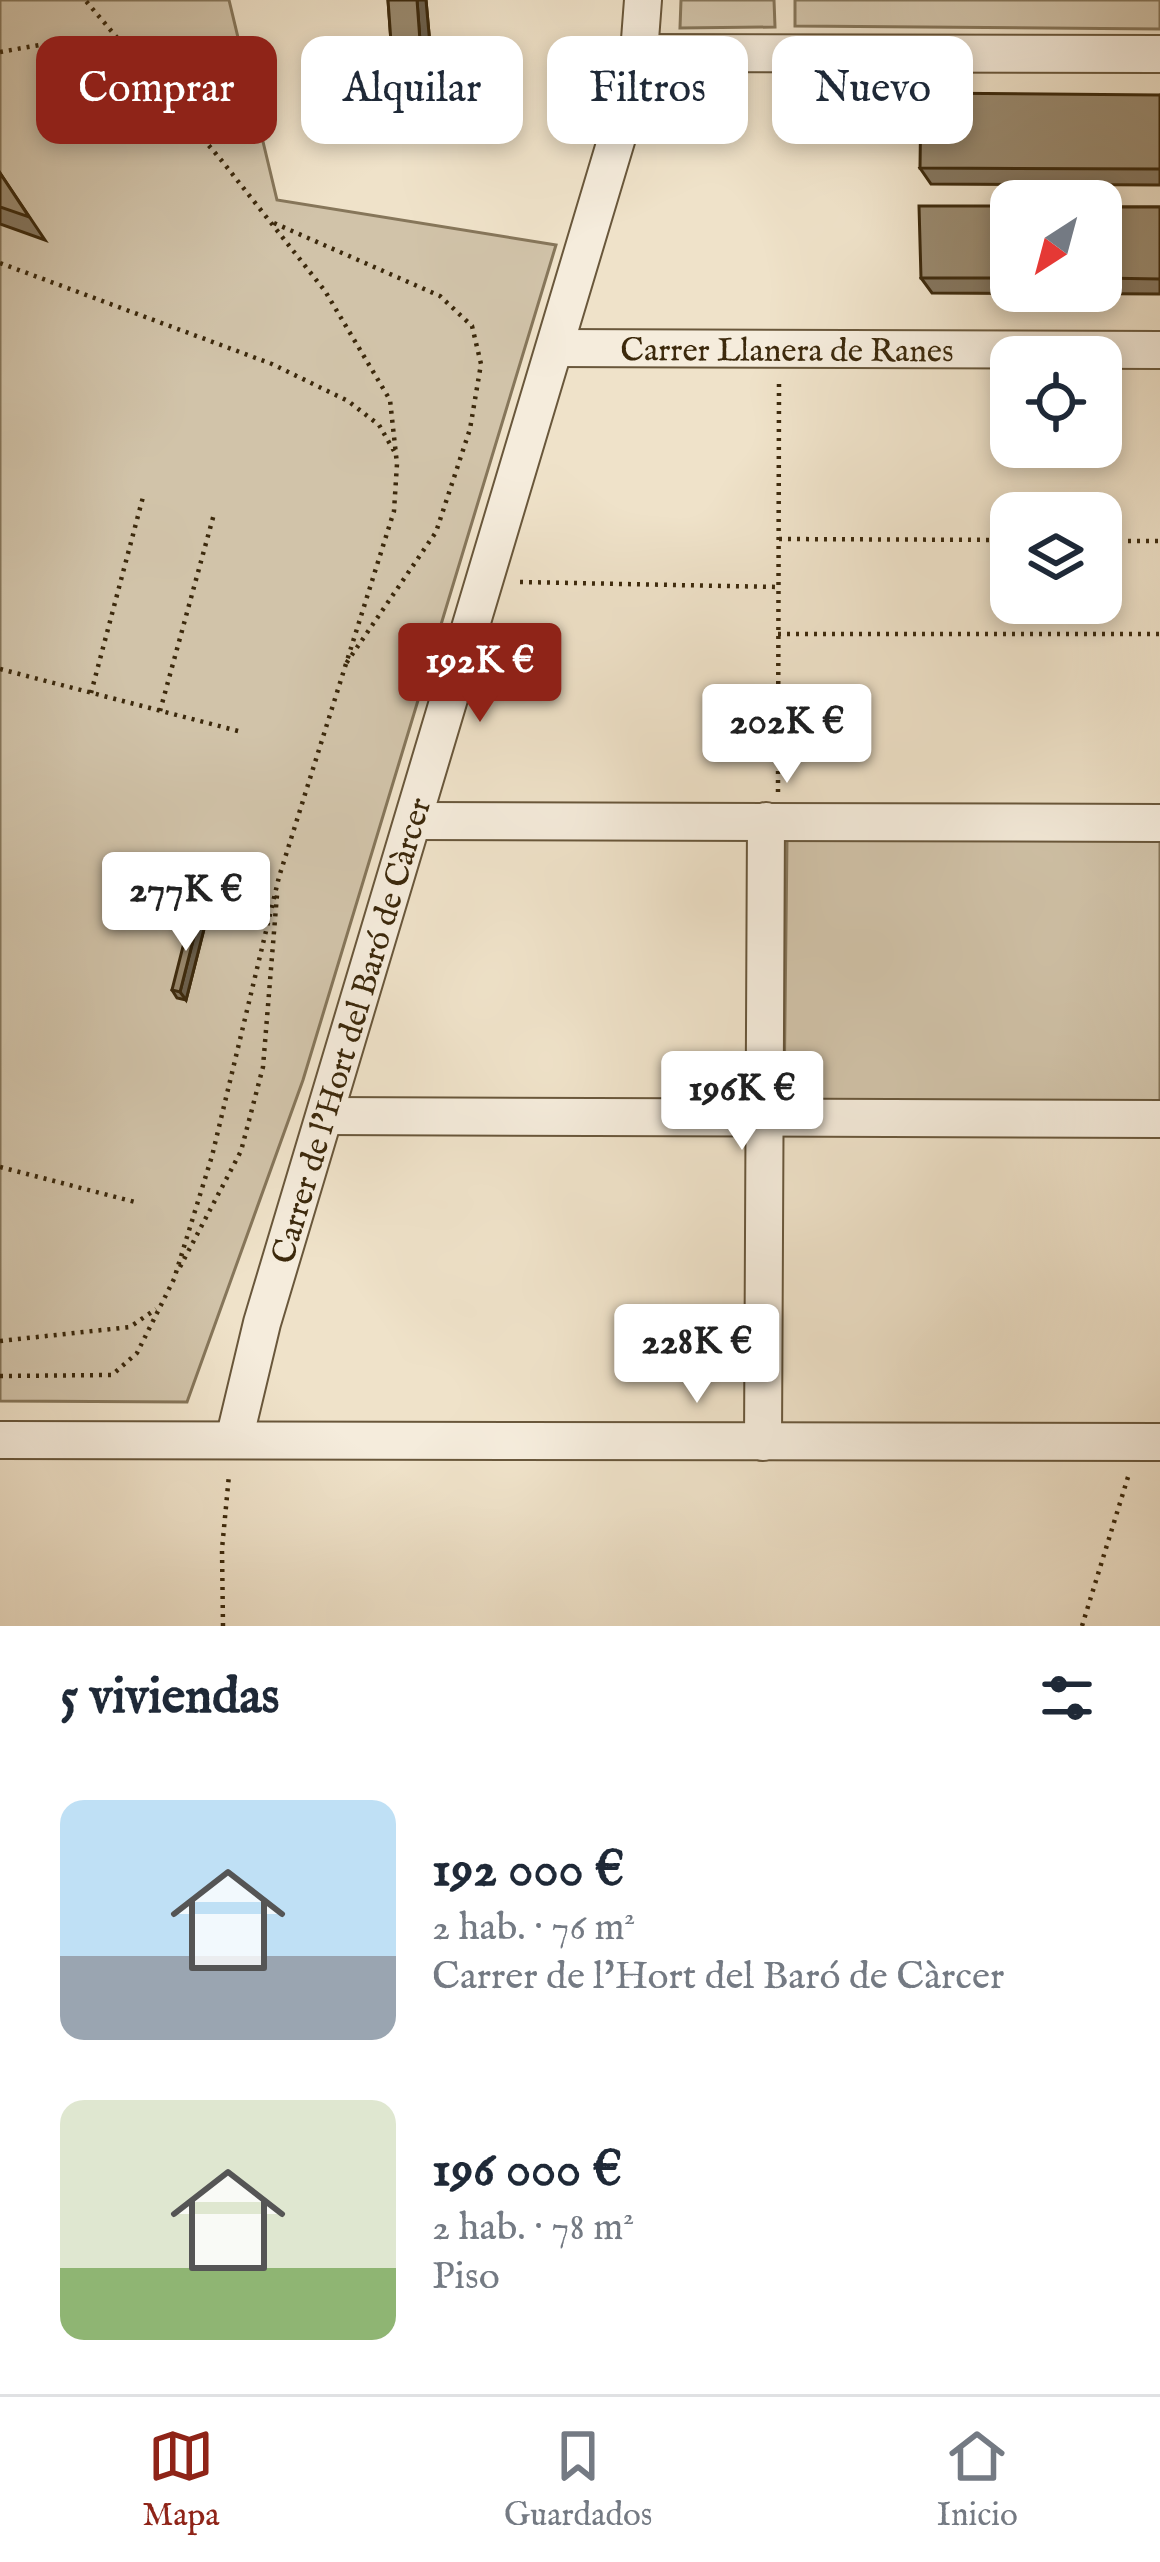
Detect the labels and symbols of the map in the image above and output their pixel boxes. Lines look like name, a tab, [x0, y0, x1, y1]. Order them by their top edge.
north arrow	[990, 180, 1122, 312]
street label: Carrer Llanera de Ranes	[620, 330, 954, 373]
pin: 192K €	[382, 623, 578, 725]
pin: 202K €	[689, 684, 885, 786]
street label: Carrer de l'Hort del Baró de Càrcer	[263, 793, 442, 1269]
pin: 277K €	[88, 852, 284, 954]
pin: 196K €	[644, 1051, 840, 1153]
pin: 228K €	[599, 1304, 795, 1406]

